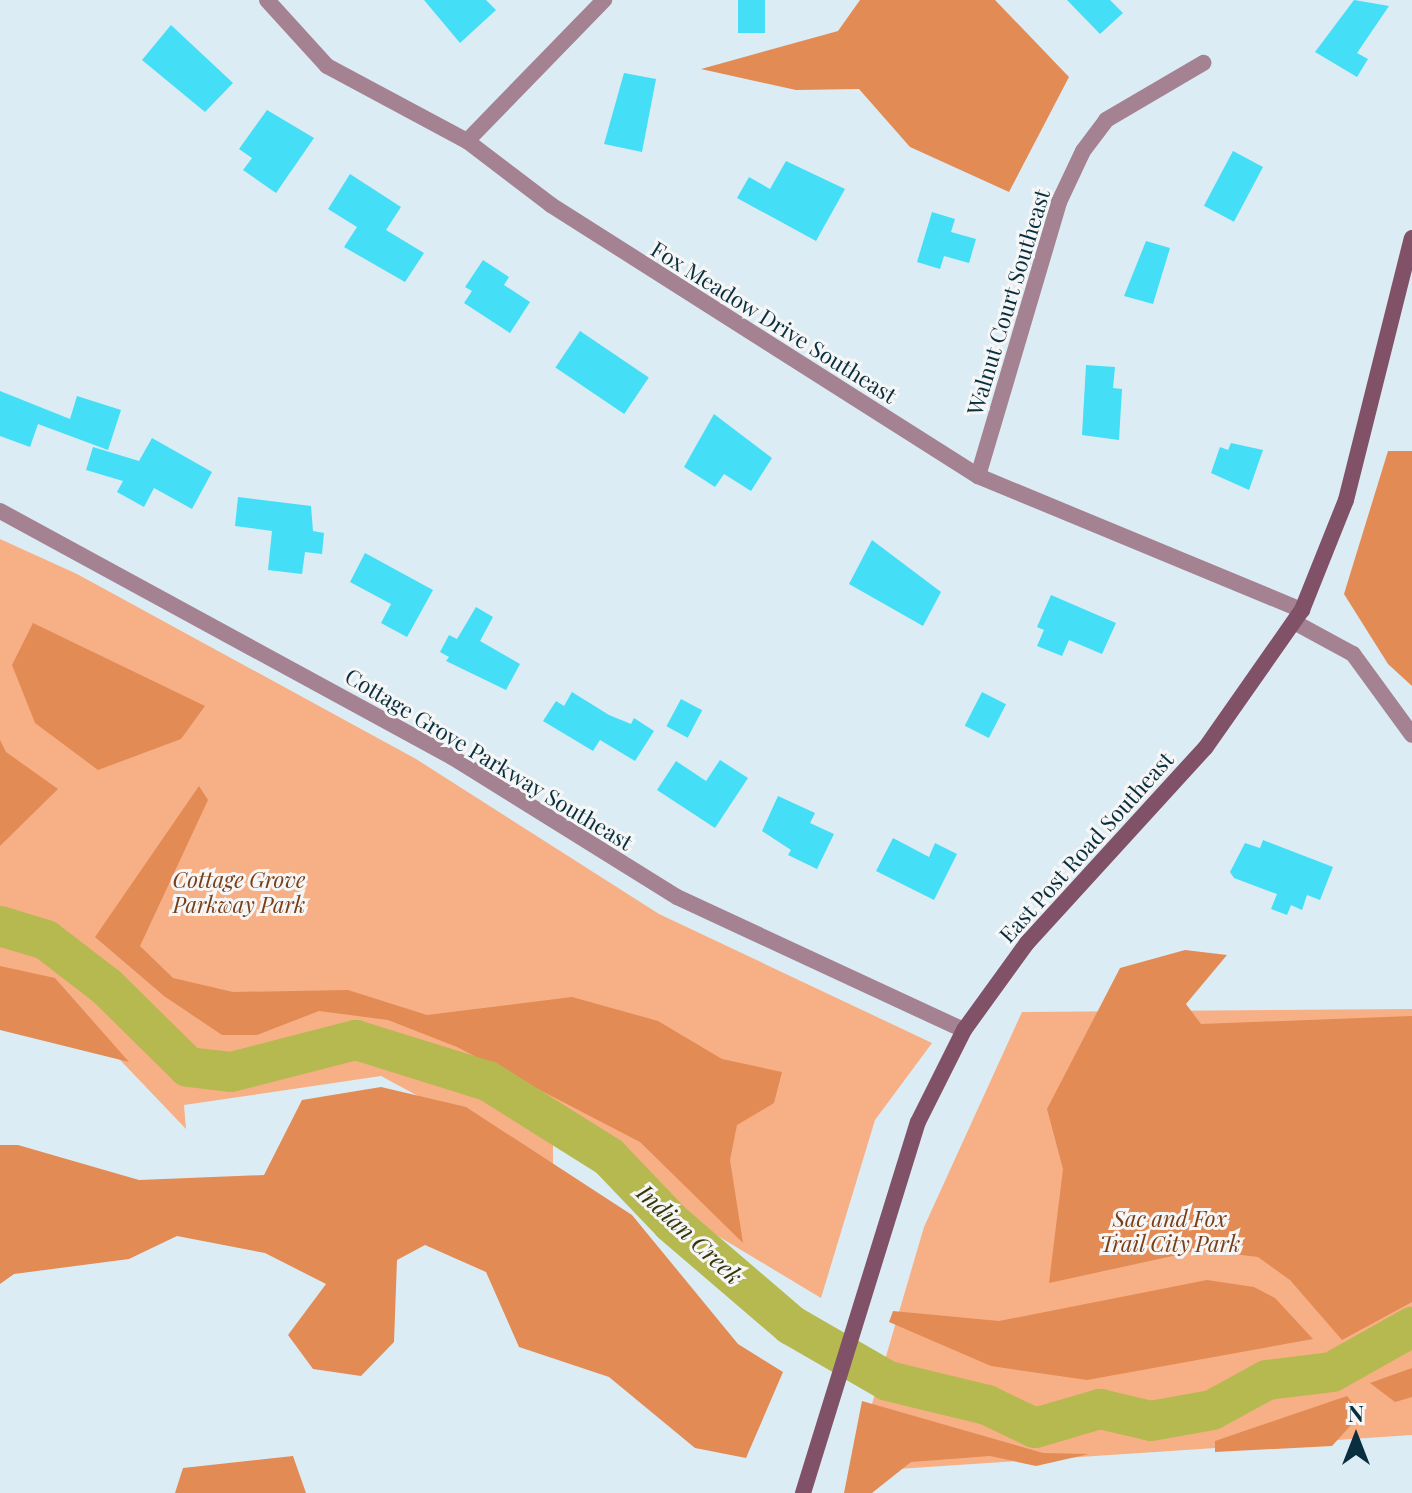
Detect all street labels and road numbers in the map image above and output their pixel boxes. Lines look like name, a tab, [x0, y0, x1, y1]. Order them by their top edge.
street label: Walnut Court Southeast	[961, 186, 1055, 418]
street label: Fox Meadow Drive Southeast	[646, 235, 902, 409]
street label: Cottage Grove Parkway Southeast	[340, 662, 638, 856]
street label: East Post Road Southeast	[993, 746, 1179, 948]

